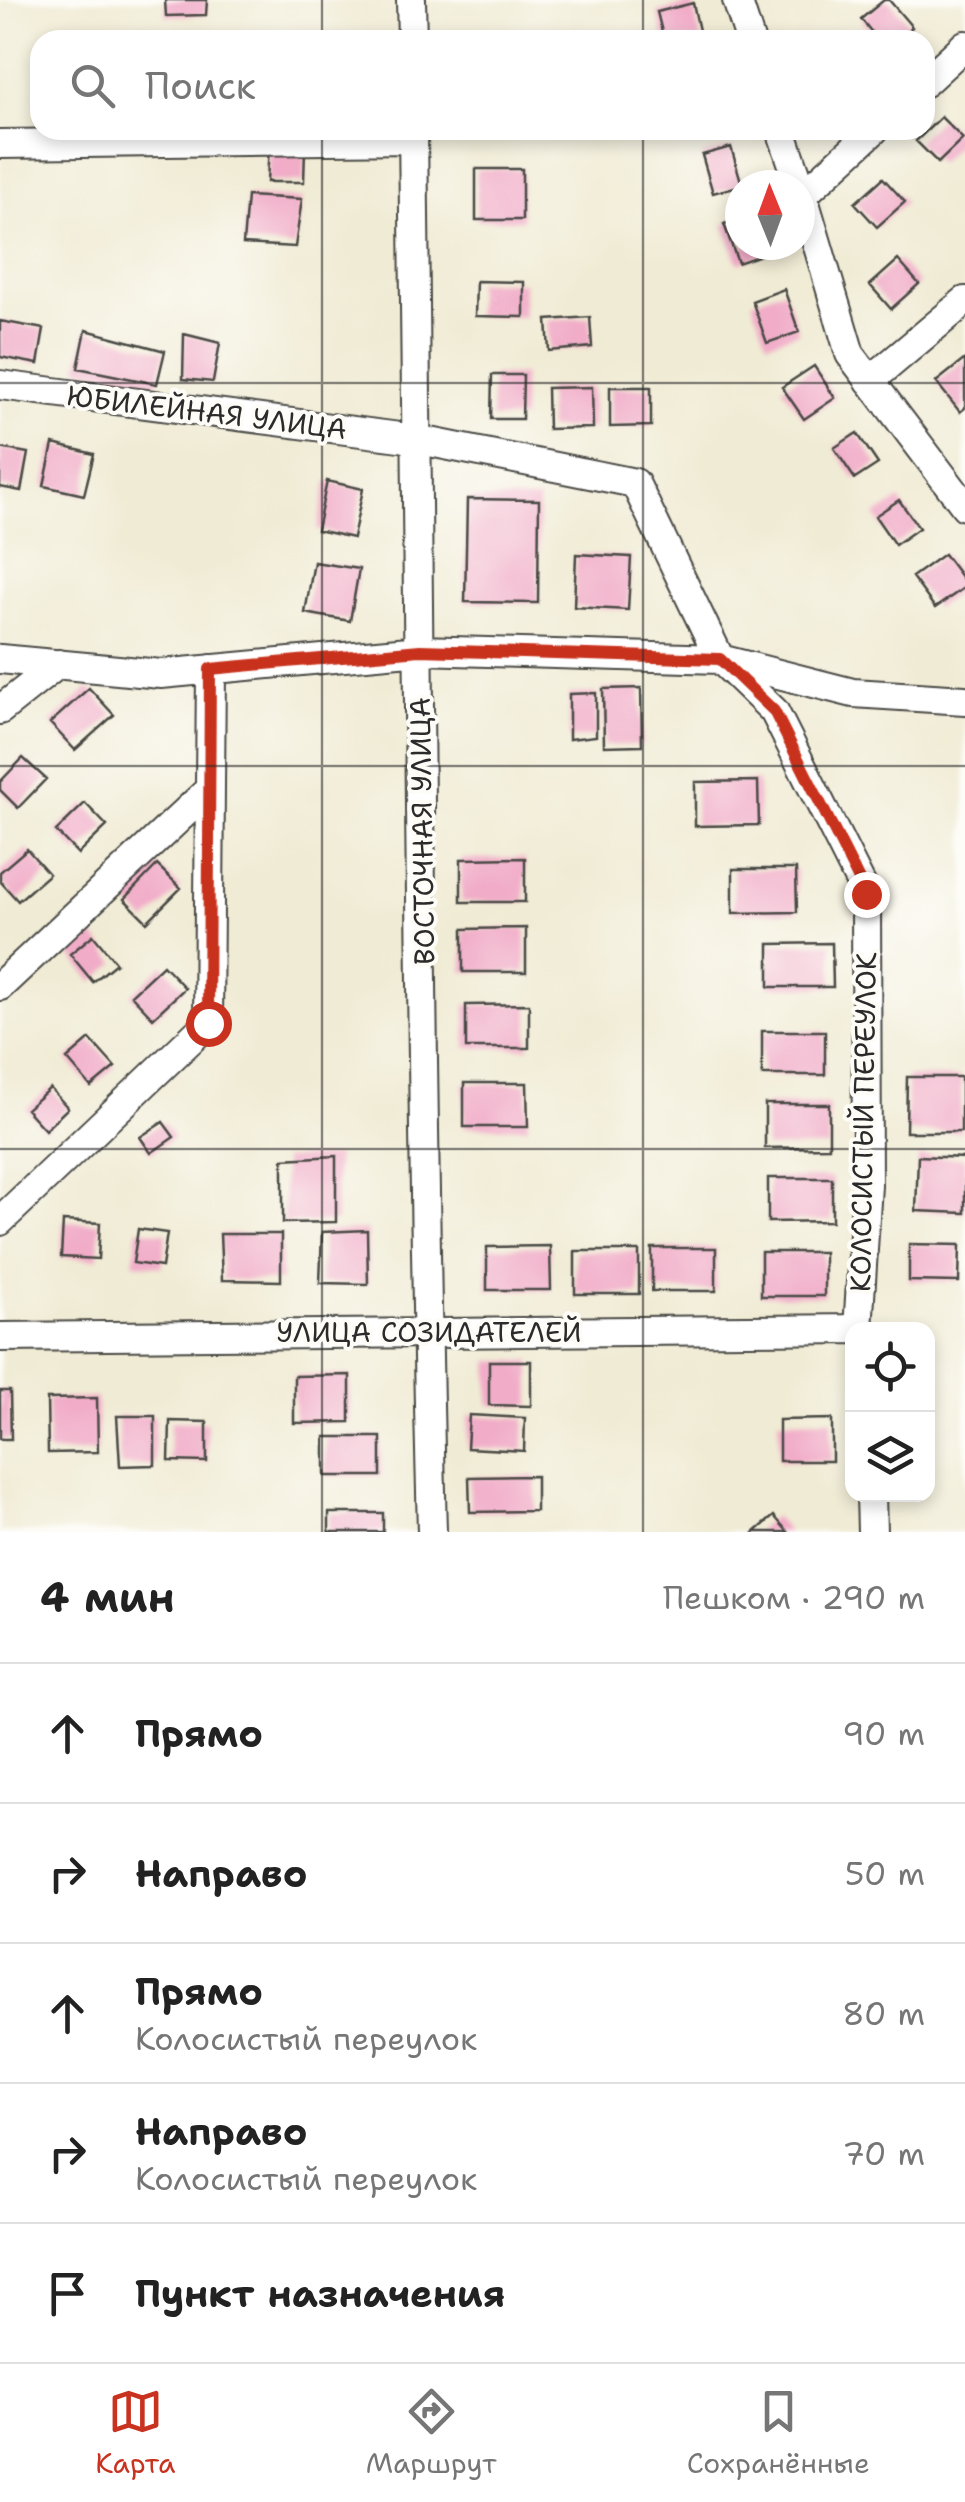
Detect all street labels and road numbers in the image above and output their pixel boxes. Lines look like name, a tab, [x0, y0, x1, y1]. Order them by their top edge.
street label: ЮБИЛЕЙНАЯ УЛИЦА	[65, 376, 349, 448]
street label: ВОСТОЧНАЯ УЛИЦА	[401, 697, 443, 965]
street label: КОЛОСИСТЫЙ ПЕРЕУЛОК	[841, 952, 885, 1292]
street label: УЛИЦА СОЗИДАТЕЛЕЙ	[276, 1313, 582, 1351]

